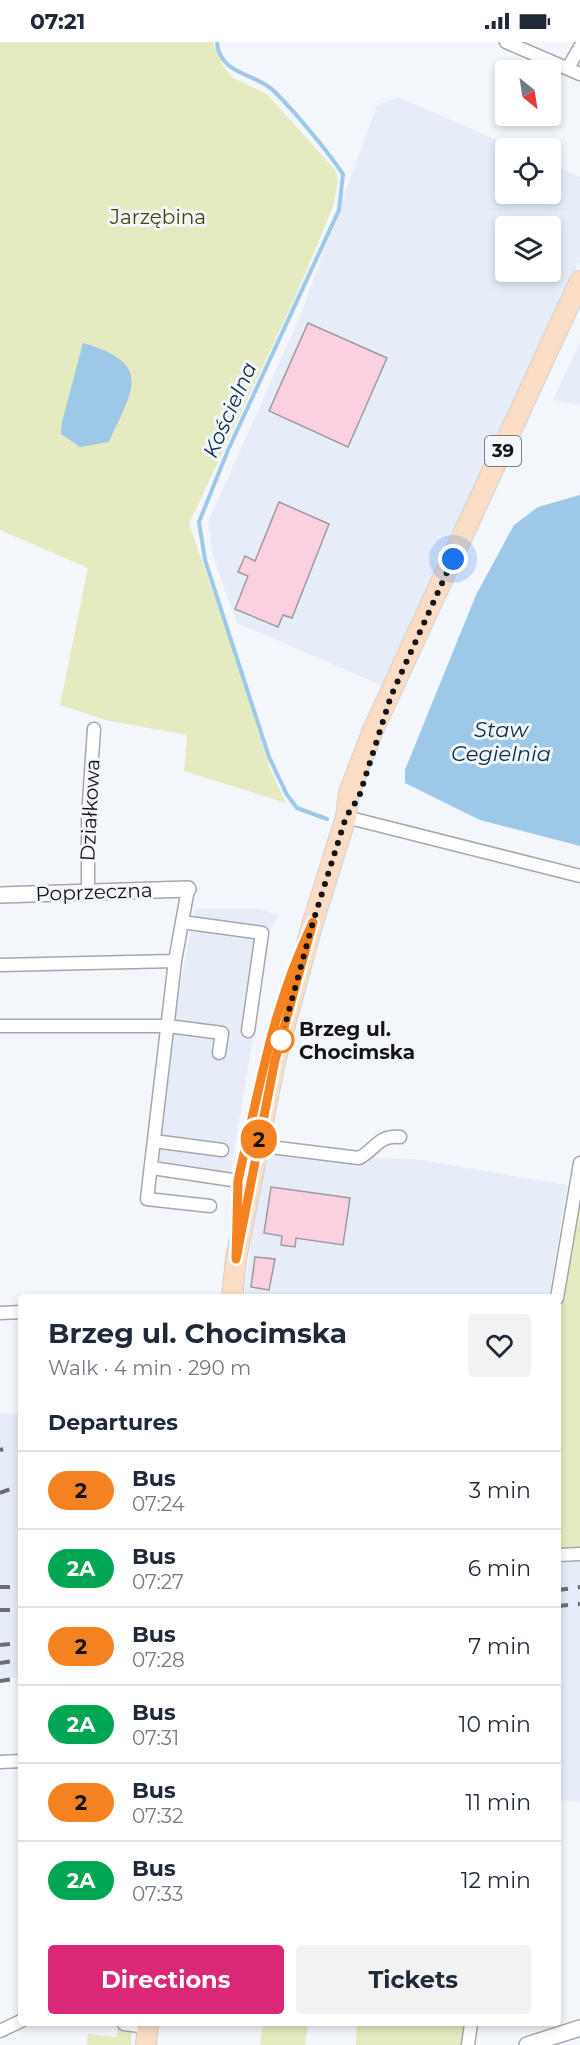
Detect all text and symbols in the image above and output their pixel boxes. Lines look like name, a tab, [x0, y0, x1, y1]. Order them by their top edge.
text: 07:21	[30, 8, 85, 35]
north arrow	[495, 60, 561, 126]
map controls	[495, 60, 561, 282]
button: locate	[495, 138, 561, 204]
park label: Jarzębina	[109, 205, 206, 229]
button: layers	[495, 216, 561, 282]
water label: Kościelna	[197, 358, 262, 461]
road number: 39	[485, 436, 521, 466]
your location	[438, 544, 468, 574]
water label: Staw Cegielnia	[451, 717, 551, 766]
street label: Działkowa	[75, 758, 105, 862]
street label: Poprzeczna	[35, 878, 153, 906]
place label: Brzeg ul. Chocimska	[299, 1017, 415, 1064]
marker: Brzeg ul. Chocimska	[268, 1027, 294, 1053]
line badge: 2	[240, 1120, 278, 1158]
text: 2	[253, 1127, 265, 1152]
button: heart	[468, 1314, 531, 1377]
text: Brzeg ul. Chocimska	[48, 1316, 347, 1350]
text: Walk · 4 min · 290 m	[48, 1356, 251, 1380]
text: Departures	[48, 1409, 178, 1436]
text: Bus	[132, 1465, 176, 1492]
text: 3 min	[469, 1477, 531, 1504]
text: 2	[75, 1478, 87, 1503]
text: 07:24	[132, 1492, 185, 1516]
text: Bus	[132, 1543, 176, 1570]
text: 6 min	[468, 1555, 531, 1582]
text: 2A	[67, 1556, 95, 1581]
text: 07:27	[132, 1570, 184, 1594]
text: Bus	[132, 1621, 176, 1648]
text: 7 min	[468, 1633, 531, 1660]
text: 2	[75, 1634, 87, 1659]
text: 07:28	[132, 1648, 185, 1672]
text: Bus	[132, 1699, 176, 1726]
text: 10 min	[459, 1711, 531, 1738]
text: 2A	[67, 1712, 95, 1737]
text: 07:31	[132, 1726, 179, 1750]
text: Bus	[132, 1777, 176, 1804]
text: 11 min	[465, 1789, 531, 1816]
text: 2	[75, 1790, 87, 1815]
text: 07:32	[132, 1804, 183, 1828]
text: Bus	[132, 1855, 176, 1882]
text: 12 min	[461, 1867, 531, 1894]
text: 2A	[67, 1868, 95, 1893]
text: 07:33	[132, 1882, 183, 1906]
button: Directions	[48, 1945, 284, 2014]
button: Tickets	[296, 1945, 531, 2014]

